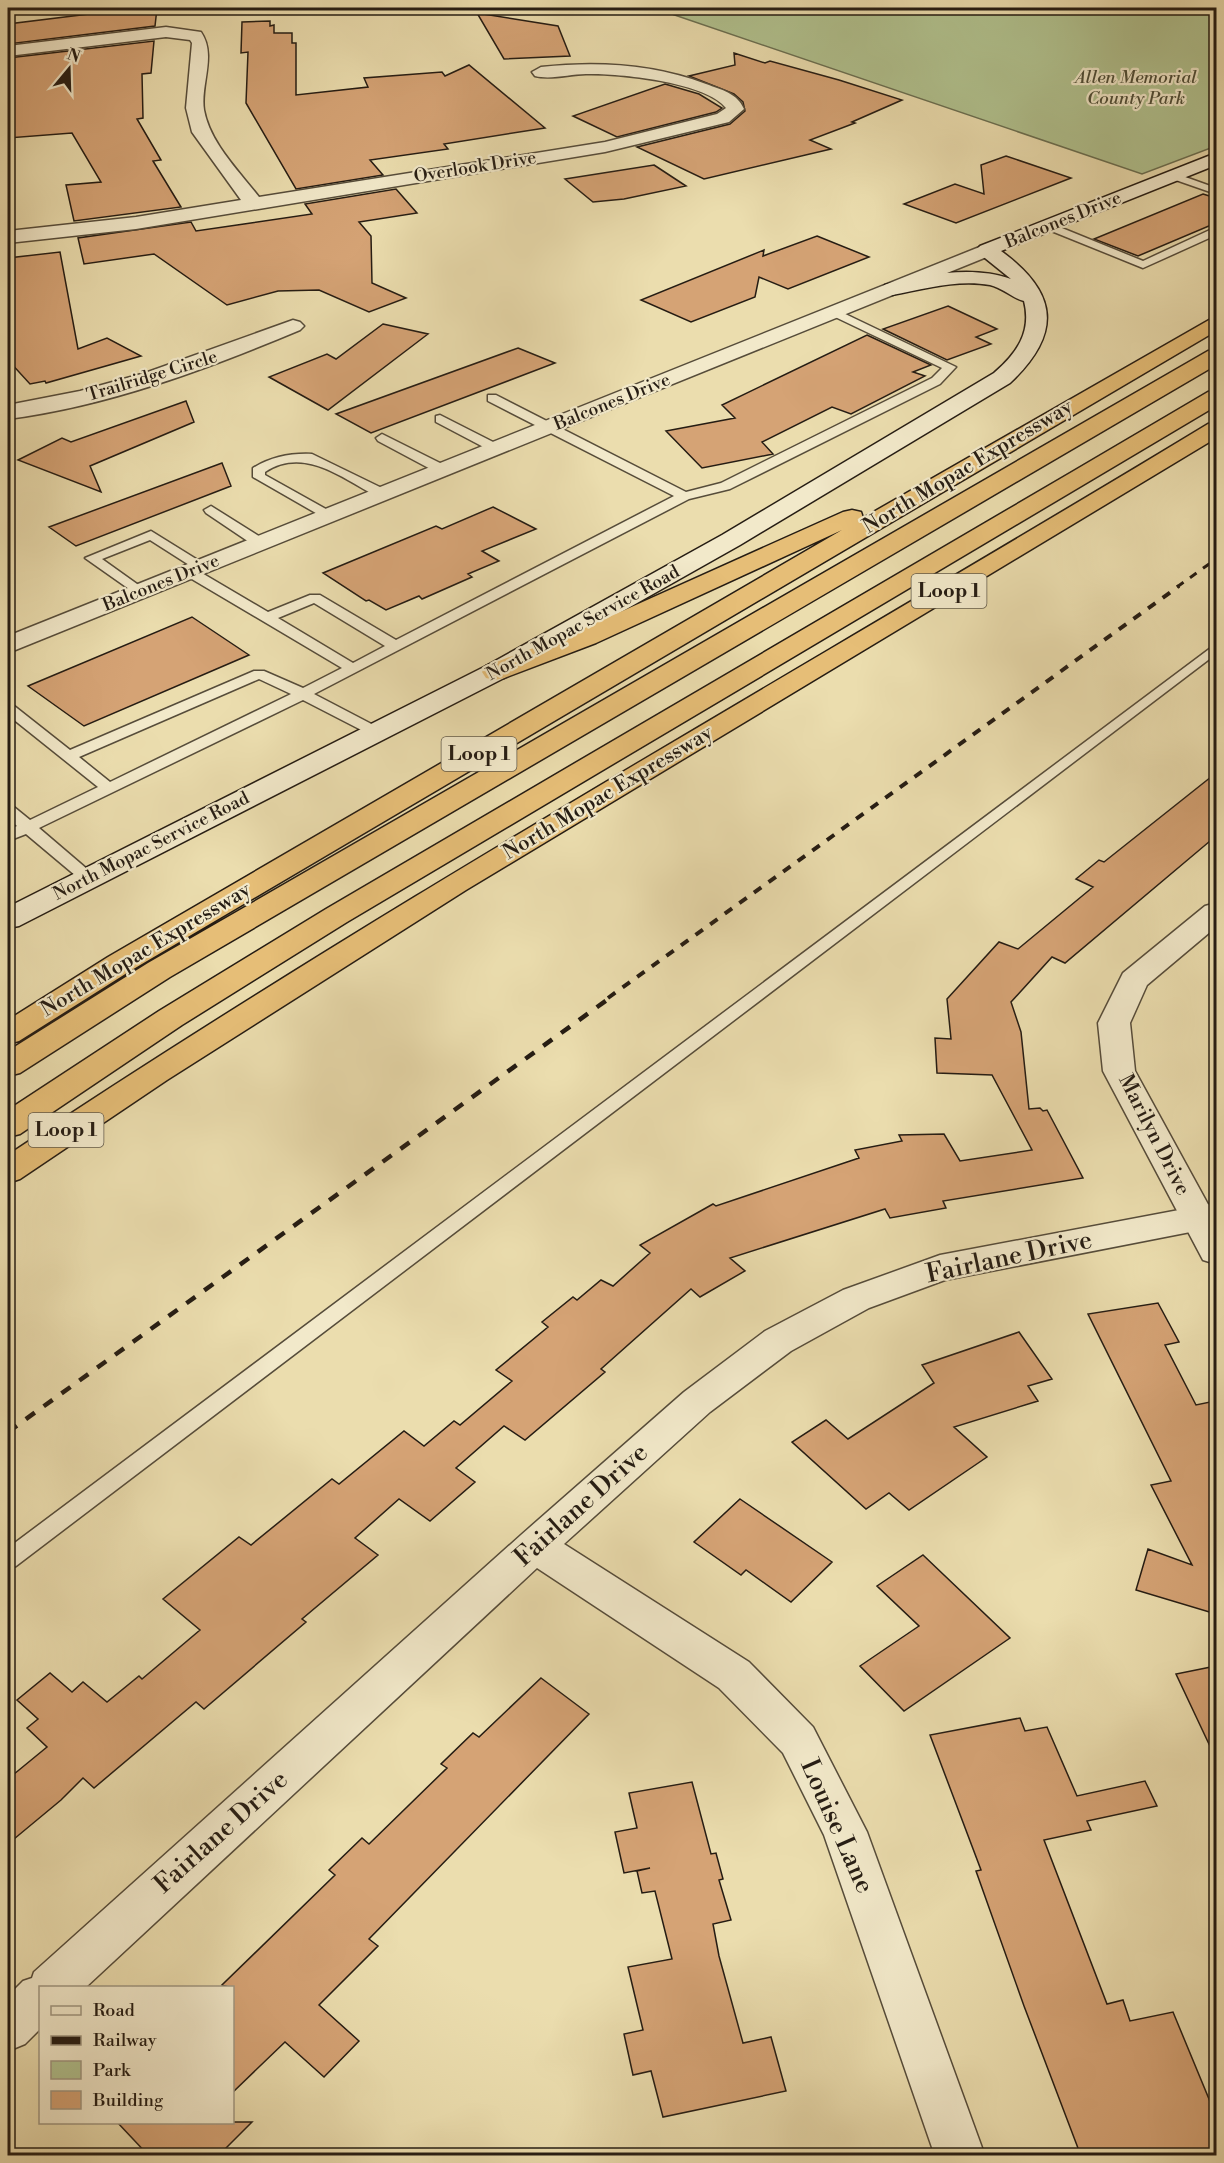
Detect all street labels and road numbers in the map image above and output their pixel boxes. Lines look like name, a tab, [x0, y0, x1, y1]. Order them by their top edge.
street label: Overlook Drive	[412, 146, 538, 188]
street label: Balcones Drive	[1000, 186, 1125, 254]
street label: Trailridge Circle	[84, 345, 220, 407]
street label: Balcones Drive	[549, 368, 674, 436]
street label: North Mopac Expressway	[858, 394, 1078, 540]
street label: Balcones Drive	[98, 549, 223, 617]
street label: North Mopac Service Road	[482, 560, 684, 686]
road number: Loop 1	[912, 574, 986, 608]
street label: North Mopac Expressway	[498, 720, 718, 866]
road number: Loop 1	[442, 737, 516, 771]
street label: North Mopac Service Road	[49, 786, 254, 906]
street label: North Mopac Expressway	[36, 877, 256, 1023]
street label: Marilyn Drive	[1112, 1070, 1196, 1200]
road number: Loop 1	[28, 1113, 104, 1147]
street label: Fairlane Drive	[923, 1224, 1095, 1290]
street label: Fairlane Drive	[507, 1437, 655, 1573]
street label: Louise Lane	[793, 1754, 881, 1898]
street label: Fairlane Drive	[147, 1764, 295, 1900]

